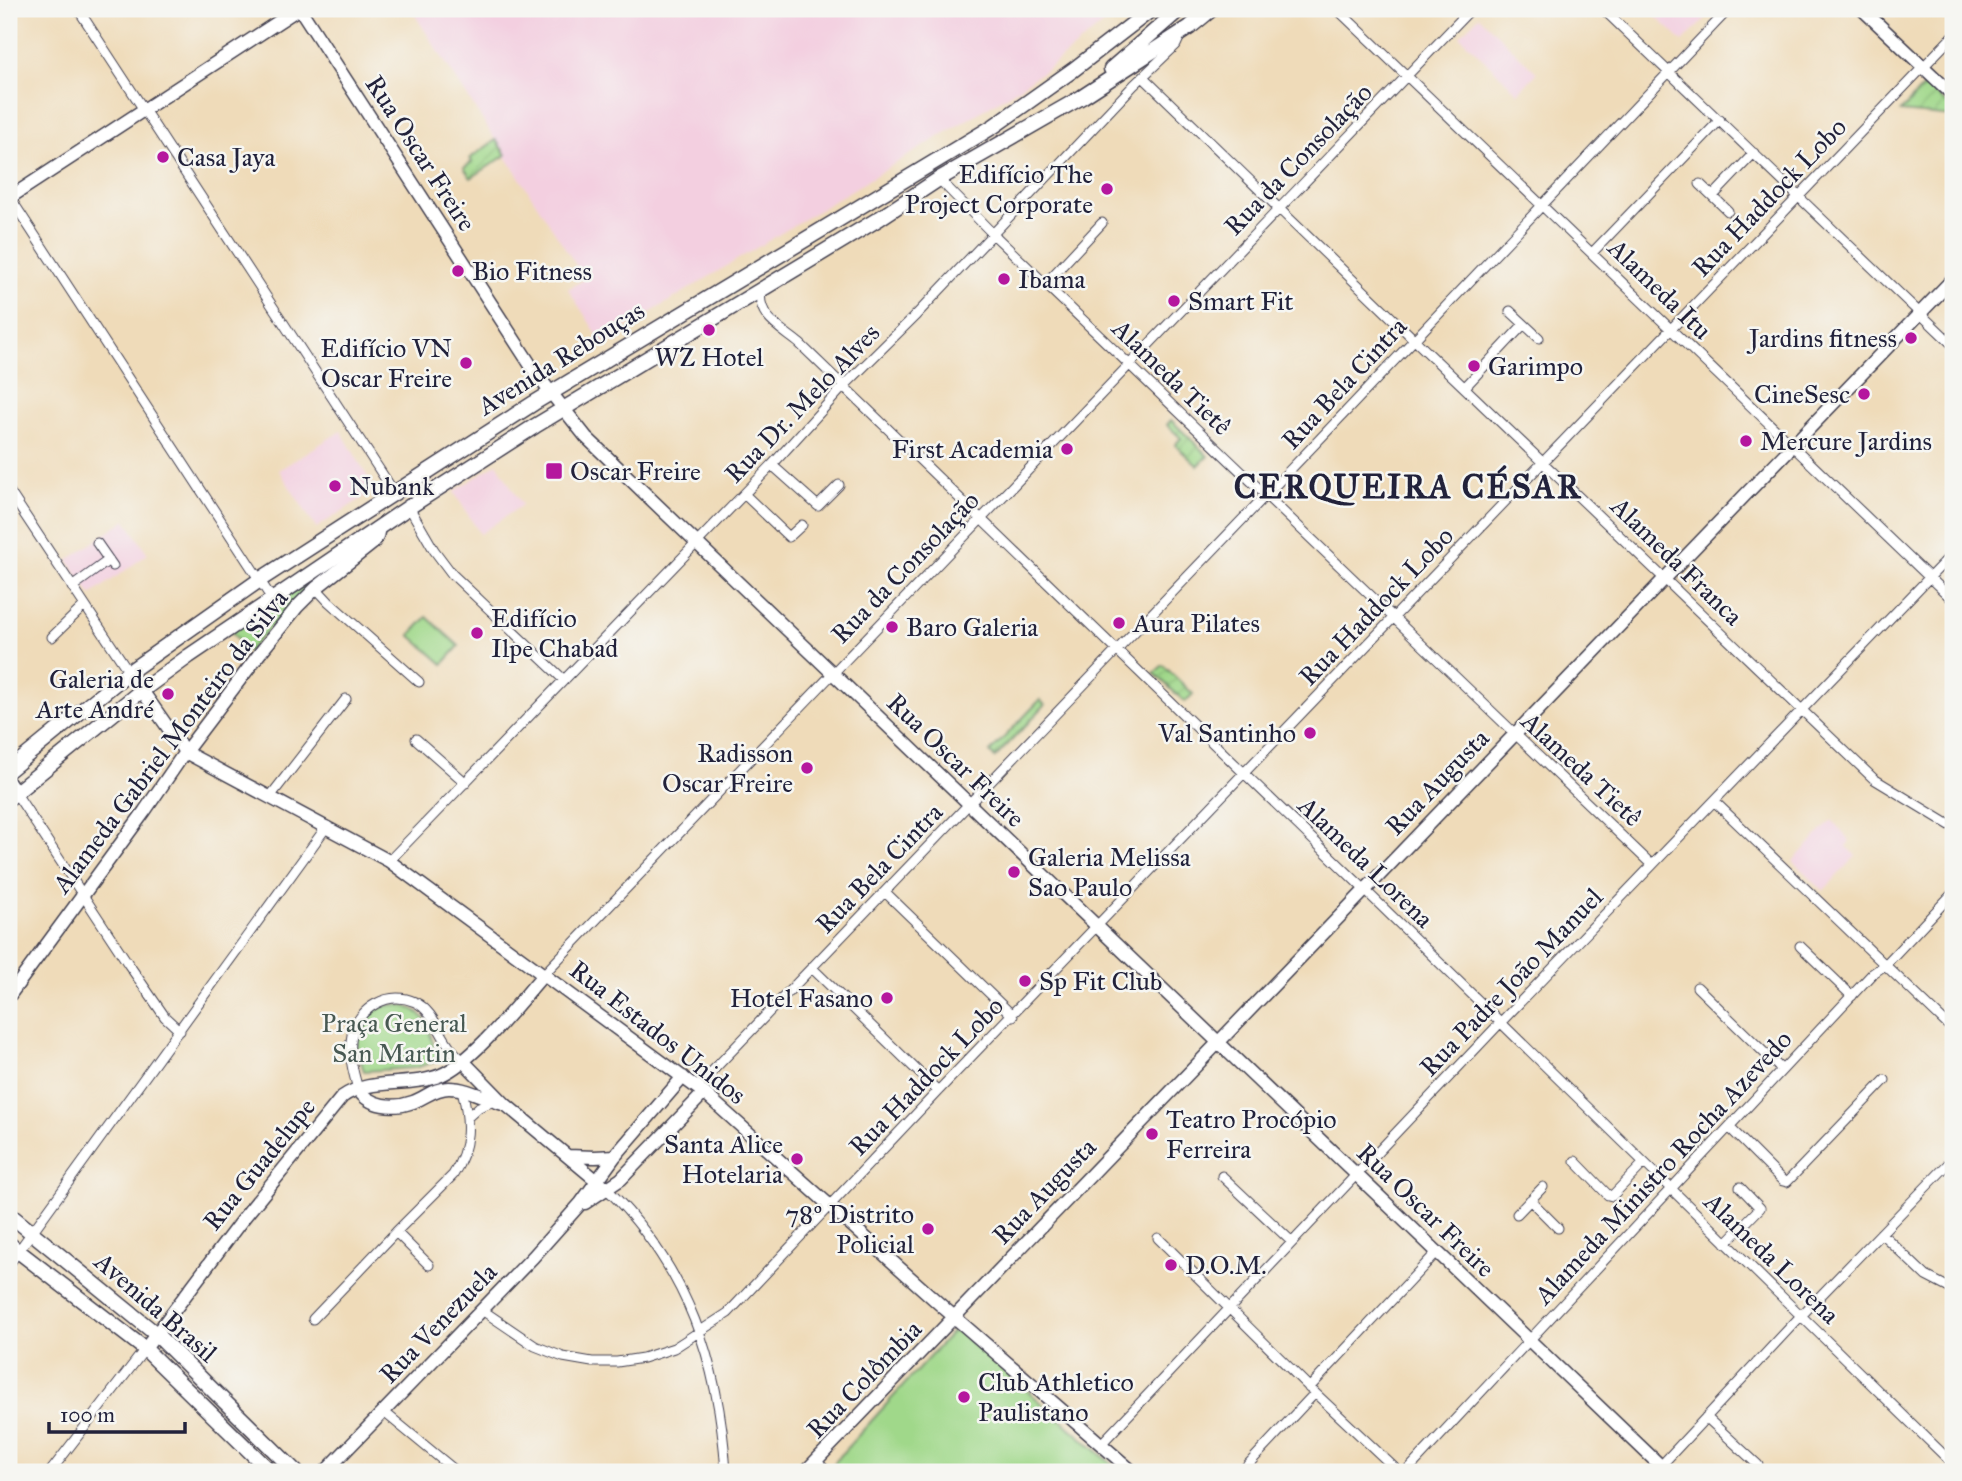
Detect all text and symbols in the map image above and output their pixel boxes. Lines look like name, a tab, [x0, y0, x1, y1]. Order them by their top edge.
street label: Rua Oscar Freire	[359, 69, 483, 237]
street label: Rua da Consolação	[1217, 76, 1379, 242]
street label: Rua Haddock Lobo	[1685, 111, 1853, 283]
place label: Casa Jaya	[177, 141, 275, 173]
marker: Casa Jaya	[155, 149, 171, 165]
place label: Edifício The Project Corporate	[905, 158, 1093, 220]
marker: Edifício The Project Corporate	[1099, 181, 1115, 197]
street label: Alameda Itu	[1601, 231, 1718, 346]
place label: Bio Fitness	[472, 255, 592, 287]
marker: Bio Fitness	[450, 263, 466, 279]
place label: Ibama	[1018, 263, 1086, 295]
marker: Ibama	[996, 271, 1012, 287]
place label: Smart Fit	[1188, 285, 1294, 317]
marker: Smart Fit	[1166, 293, 1182, 309]
street label: Avenida Rebouças	[471, 294, 650, 423]
street label: Rua Bela Cintra	[1275, 310, 1413, 456]
street label: Alameda Tietê	[1105, 311, 1238, 442]
street label: Rua Dr. Melo Alves	[718, 317, 886, 489]
marker: WZ Hotel	[701, 322, 717, 338]
place label: Jardins fitness	[1746, 322, 1897, 354]
marker: Jardins fitness	[1903, 330, 1919, 346]
place label: Edifício VN Oscar Freire	[320, 332, 452, 394]
place label: WZ Hotel	[654, 341, 764, 373]
place label: Garimpo	[1488, 350, 1583, 382]
marker: Edifício VN Oscar Freire	[458, 355, 474, 371]
marker: Garimpo	[1466, 358, 1482, 374]
place label: CineSesc	[1754, 378, 1850, 410]
marker: CineSesc	[1856, 386, 1872, 402]
place label: Mercure Jardins	[1760, 425, 1932, 457]
place label: First Academia	[892, 433, 1053, 465]
marker: Mercure Jardins	[1738, 433, 1754, 449]
marker: First Academia	[1059, 441, 1075, 457]
place label: Oscar Freire	[570, 455, 701, 487]
marker: Oscar Freire	[544, 461, 564, 481]
district label: CERQUEIRA CÉSAR	[1234, 465, 1582, 507]
place label: Nubank	[349, 470, 435, 502]
marker: Nubank	[327, 478, 343, 494]
street label: Rua da Consolação	[824, 484, 986, 650]
street label: Alameda Franca	[1604, 489, 1750, 632]
street label: Rua Haddock Lobo	[1292, 520, 1460, 692]
street label: Alameda Gabriel Monteiro da Silva	[45, 583, 295, 900]
place label: Edifício Ilpe Chabad	[491, 602, 618, 664]
place label: Aura Pilates	[1132, 607, 1260, 639]
place label: Baro Galeria	[906, 611, 1038, 643]
marker: Aura Pilates	[1111, 615, 1127, 631]
marker: Baro Galeria	[884, 619, 900, 635]
marker: Edifício Ilpe Chabad	[469, 625, 485, 641]
place label: Galeria de Arte André	[35, 663, 154, 725]
marker: Galeria de Arte André	[160, 686, 176, 702]
street label: Rua Oscar Freire	[880, 686, 1032, 834]
street label: Alameda Tietê	[1514, 704, 1649, 833]
place label: Val Santinho	[1157, 717, 1296, 749]
street label: Rua Augusta	[1378, 722, 1496, 842]
marker: Val Santinho	[1302, 725, 1318, 741]
place label: Radisson Oscar Freire	[662, 737, 793, 799]
marker: Radisson Oscar Freire	[799, 760, 815, 776]
street label: Alameda Lorena	[1291, 789, 1440, 935]
street label: Rua Bela Cintra	[809, 796, 949, 940]
place label: Galeria Melissa Sao Paulo	[1028, 841, 1191, 903]
marker: Galeria Melissa Sao Paulo	[1006, 864, 1022, 880]
street label: Rua Padre João Manuel	[1413, 881, 1609, 1083]
street label: Rua Estados Unidos	[563, 953, 753, 1111]
place label: Sp Fit Club	[1039, 965, 1162, 997]
marker: Sp Fit Club	[1017, 973, 1033, 989]
place label: Hotel Fasano	[730, 982, 873, 1014]
street label: Rua Haddock Lobo	[842, 990, 1010, 1162]
marker: Hotel Fasano	[879, 990, 895, 1006]
park label: Praça General San Martin	[321, 1007, 467, 1069]
street label: Alameda Ministro Rocha Azevedo	[1527, 1023, 1799, 1311]
street label: Rua Guadelupe	[196, 1091, 322, 1237]
place label: Teatro Procópio Ferreira	[1166, 1103, 1337, 1165]
marker: Teatro Procópio Ferreira	[1144, 1126, 1160, 1142]
place label: Santa Alice Hotelaria	[664, 1128, 783, 1190]
street label: Rua Augusta	[985, 1131, 1103, 1251]
street label: Rua Oscar Freire	[1350, 1136, 1502, 1284]
marker: Santa Alice Hotelaria	[789, 1151, 805, 1167]
street label: Alameda Lorena	[1697, 1185, 1846, 1331]
place label: 78º Distrito Policial	[785, 1198, 914, 1260]
marker: 78º Distrito Policial	[920, 1221, 936, 1237]
street label: Avenida Brasil	[88, 1245, 224, 1369]
place label: D.O.M.	[1185, 1249, 1267, 1281]
street label: Rua Venezuela	[373, 1256, 503, 1390]
marker: D.O.M.	[1163, 1257, 1179, 1273]
street label: Rua Colômbia	[800, 1313, 928, 1445]
place label: Club Athletico Paulistano	[978, 1366, 1134, 1428]
marker: Club Athletico Paulistano	[956, 1389, 972, 1405]
scale bar	[49, 1390, 186, 1434]
text: 100 m	[60, 1402, 115, 1428]

